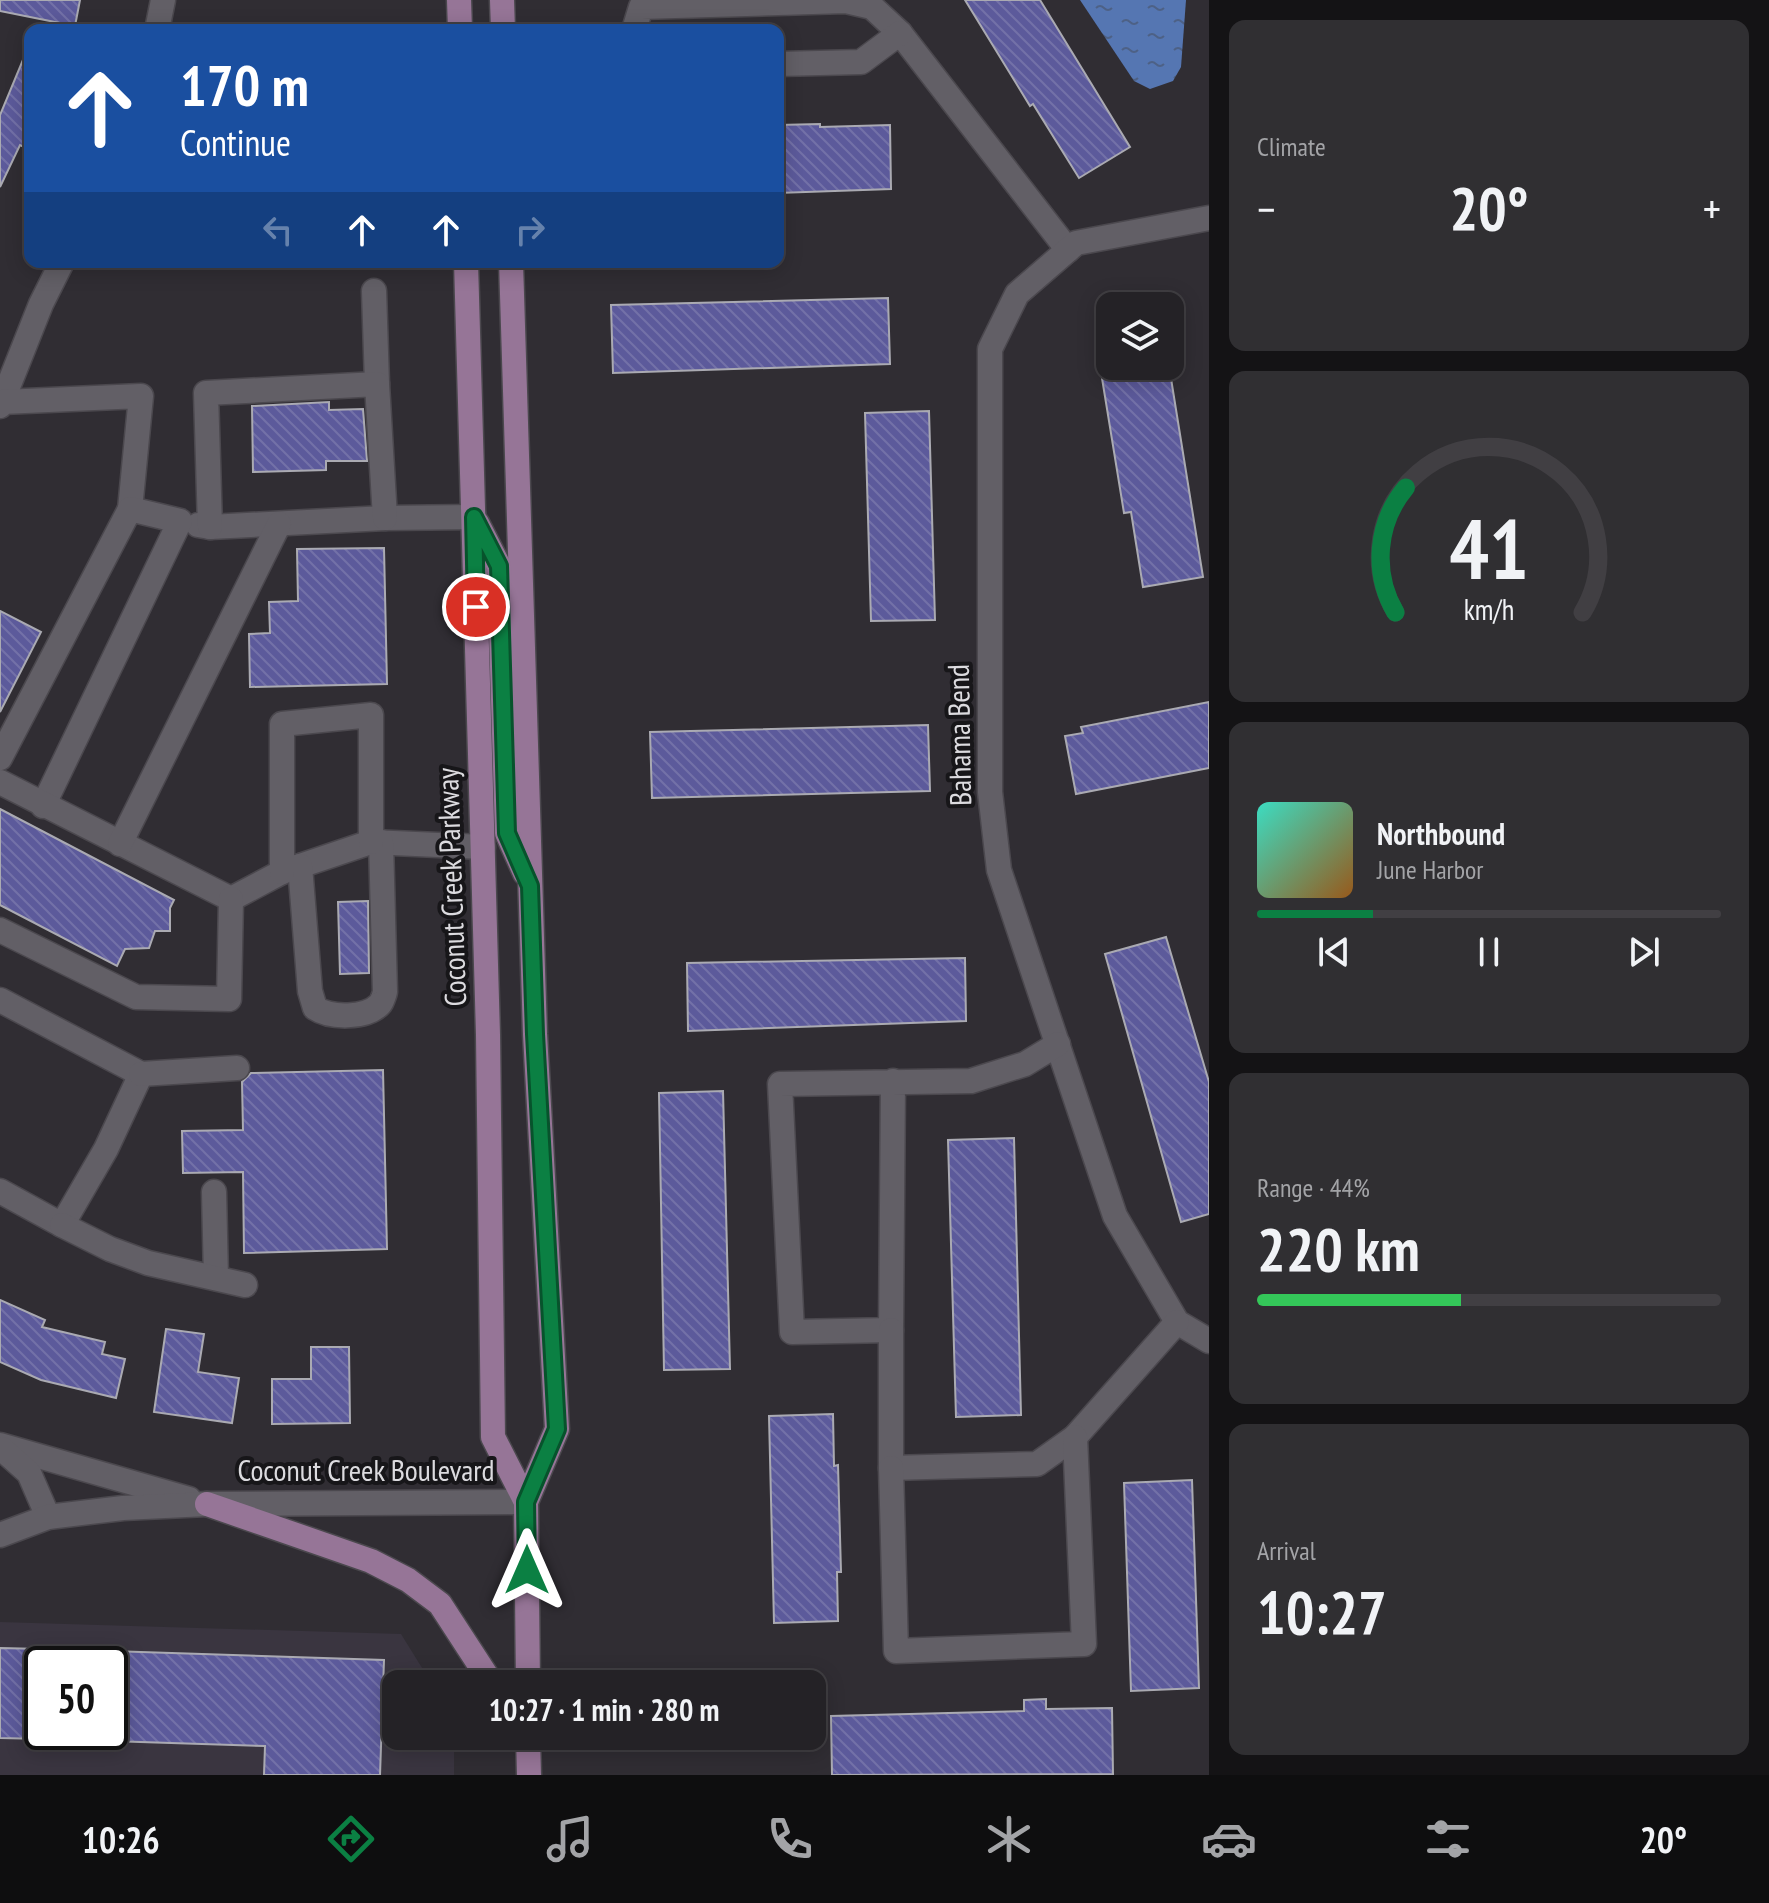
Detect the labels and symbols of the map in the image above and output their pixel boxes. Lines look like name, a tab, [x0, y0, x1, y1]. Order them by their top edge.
pin	[442, 573, 510, 641]
street label: Bahama Bend	[938, 664, 979, 806]
street label: Coconut Creek Parkway	[427, 766, 474, 1007]
street label: Coconut Creek Boulevard	[237, 1450, 495, 1489]
position arrow	[485, 1528, 569, 1612]
speed limit sign: 50	[24, 1646, 128, 1750]

